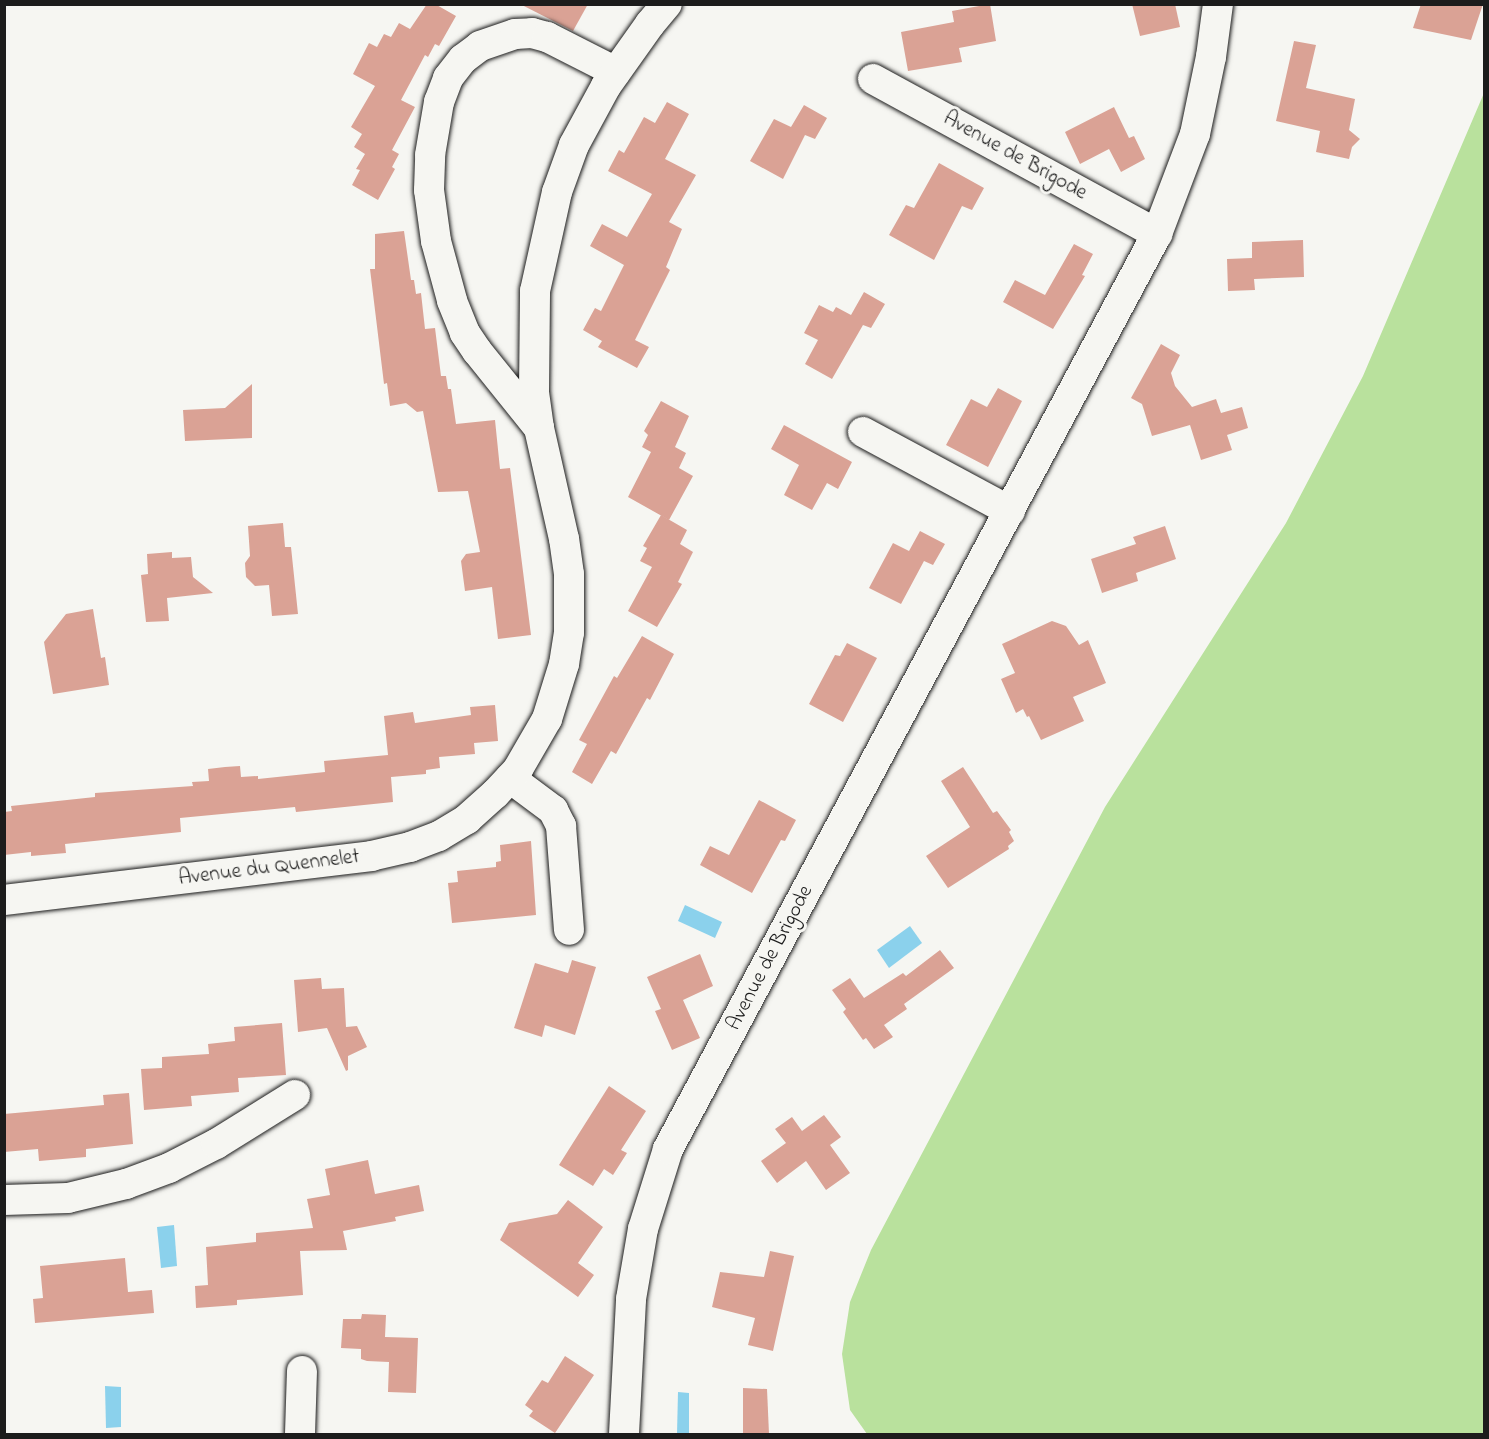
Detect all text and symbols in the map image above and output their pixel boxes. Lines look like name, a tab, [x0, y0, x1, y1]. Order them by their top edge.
street label: Avenue de Brigode	[939, 106, 1091, 206]
street label: Avenue du Quennelet	[177, 844, 361, 892]
street label: Avenue de Brigode	[721, 881, 819, 1035]

